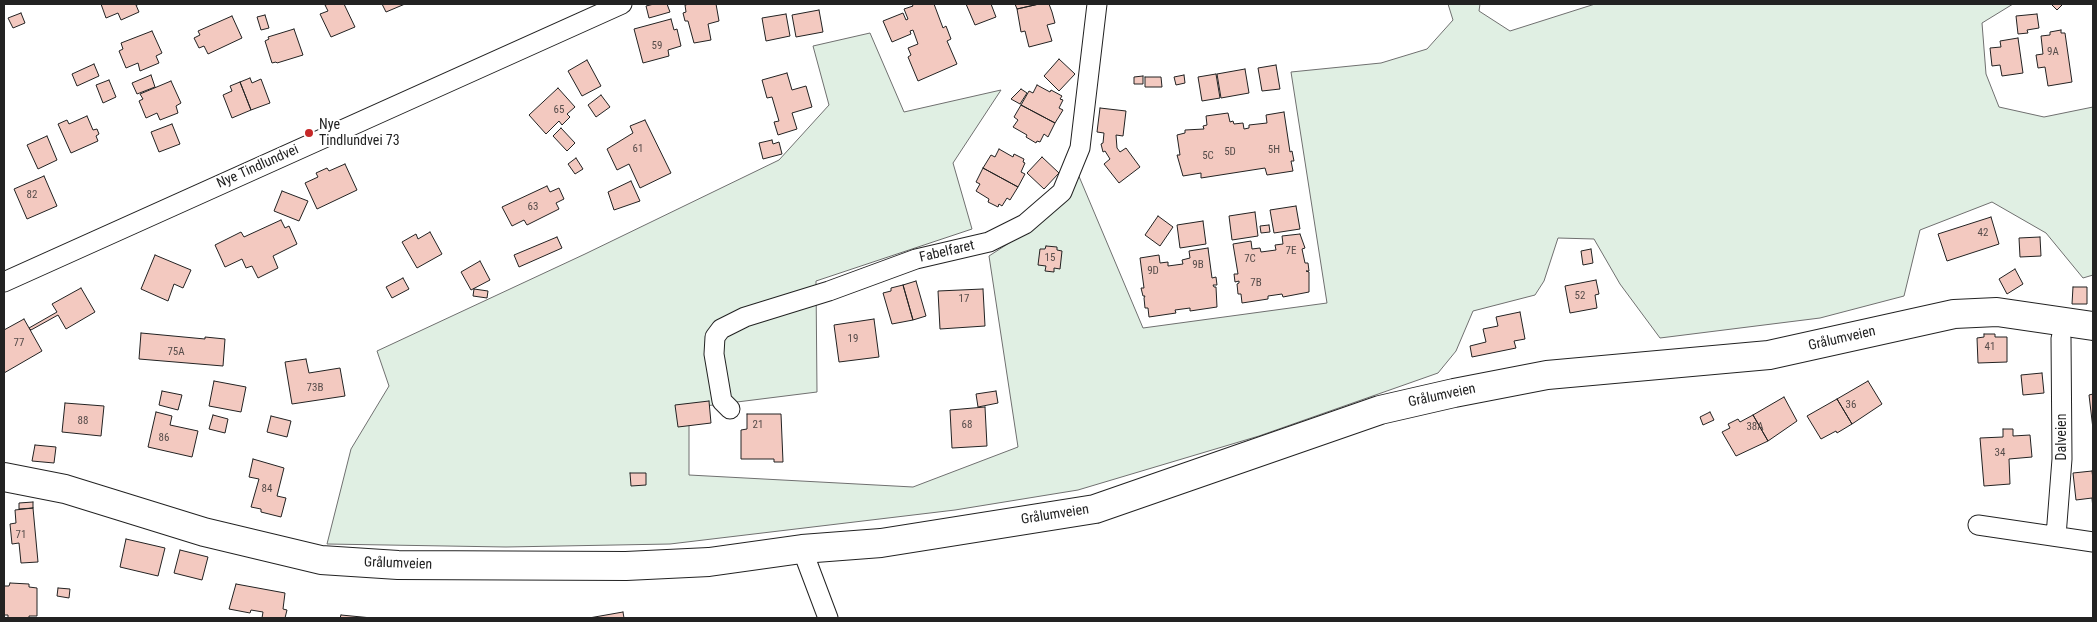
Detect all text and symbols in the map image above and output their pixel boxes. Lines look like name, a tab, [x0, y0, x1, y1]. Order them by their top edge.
house number: 59	[652, 39, 662, 53]
house number: 9A	[2047, 45, 2059, 59]
house number: 65	[554, 103, 564, 117]
place label: Nye Tindlundvei 73	[319, 117, 400, 150]
marker: Nye Tindlundvei 73	[303, 127, 315, 139]
street label: Nye Tindlundvei	[214, 141, 302, 193]
house number: 61	[633, 142, 643, 156]
house number: 5H	[1268, 143, 1280, 157]
house number: 5D	[1224, 145, 1236, 159]
house number: 5C	[1202, 149, 1214, 163]
house number: 82	[27, 188, 37, 202]
house number: 63	[528, 200, 538, 214]
house number: 42	[1978, 226, 1988, 240]
street label: Fabelfaret	[918, 238, 976, 266]
house number: 7E	[1286, 244, 1296, 258]
house number: 15	[1045, 251, 1055, 265]
house number: 7C	[1244, 252, 1256, 266]
house number: 9B	[1192, 258, 1204, 272]
house number: 9D	[1147, 264, 1159, 278]
house number: 7B	[1250, 276, 1262, 290]
house number: 52	[1575, 289, 1585, 303]
house number: 17	[959, 292, 969, 306]
street label: Grålumveien	[1807, 323, 1877, 355]
house number: 19	[848, 332, 858, 346]
house number: 77	[14, 336, 24, 350]
house number: 41	[1985, 340, 1995, 354]
house number: 75A	[167, 345, 185, 359]
house number: 73B	[307, 381, 323, 395]
street label: Grålumveien	[1407, 381, 1477, 411]
house number: 36	[1846, 398, 1856, 412]
house number: 88	[78, 414, 88, 428]
street label: Dalveien	[2054, 414, 2070, 460]
house number: 21	[753, 418, 763, 432]
house number: 68	[962, 418, 972, 432]
house number: 38A	[1746, 420, 1764, 434]
house number: 86	[159, 431, 169, 445]
house number: 34	[1995, 446, 2005, 460]
house number: 84	[262, 482, 272, 496]
street label: Grålumveien	[1020, 501, 1090, 529]
house number: 71	[16, 528, 26, 542]
street label: Grålumveien	[363, 554, 433, 574]

